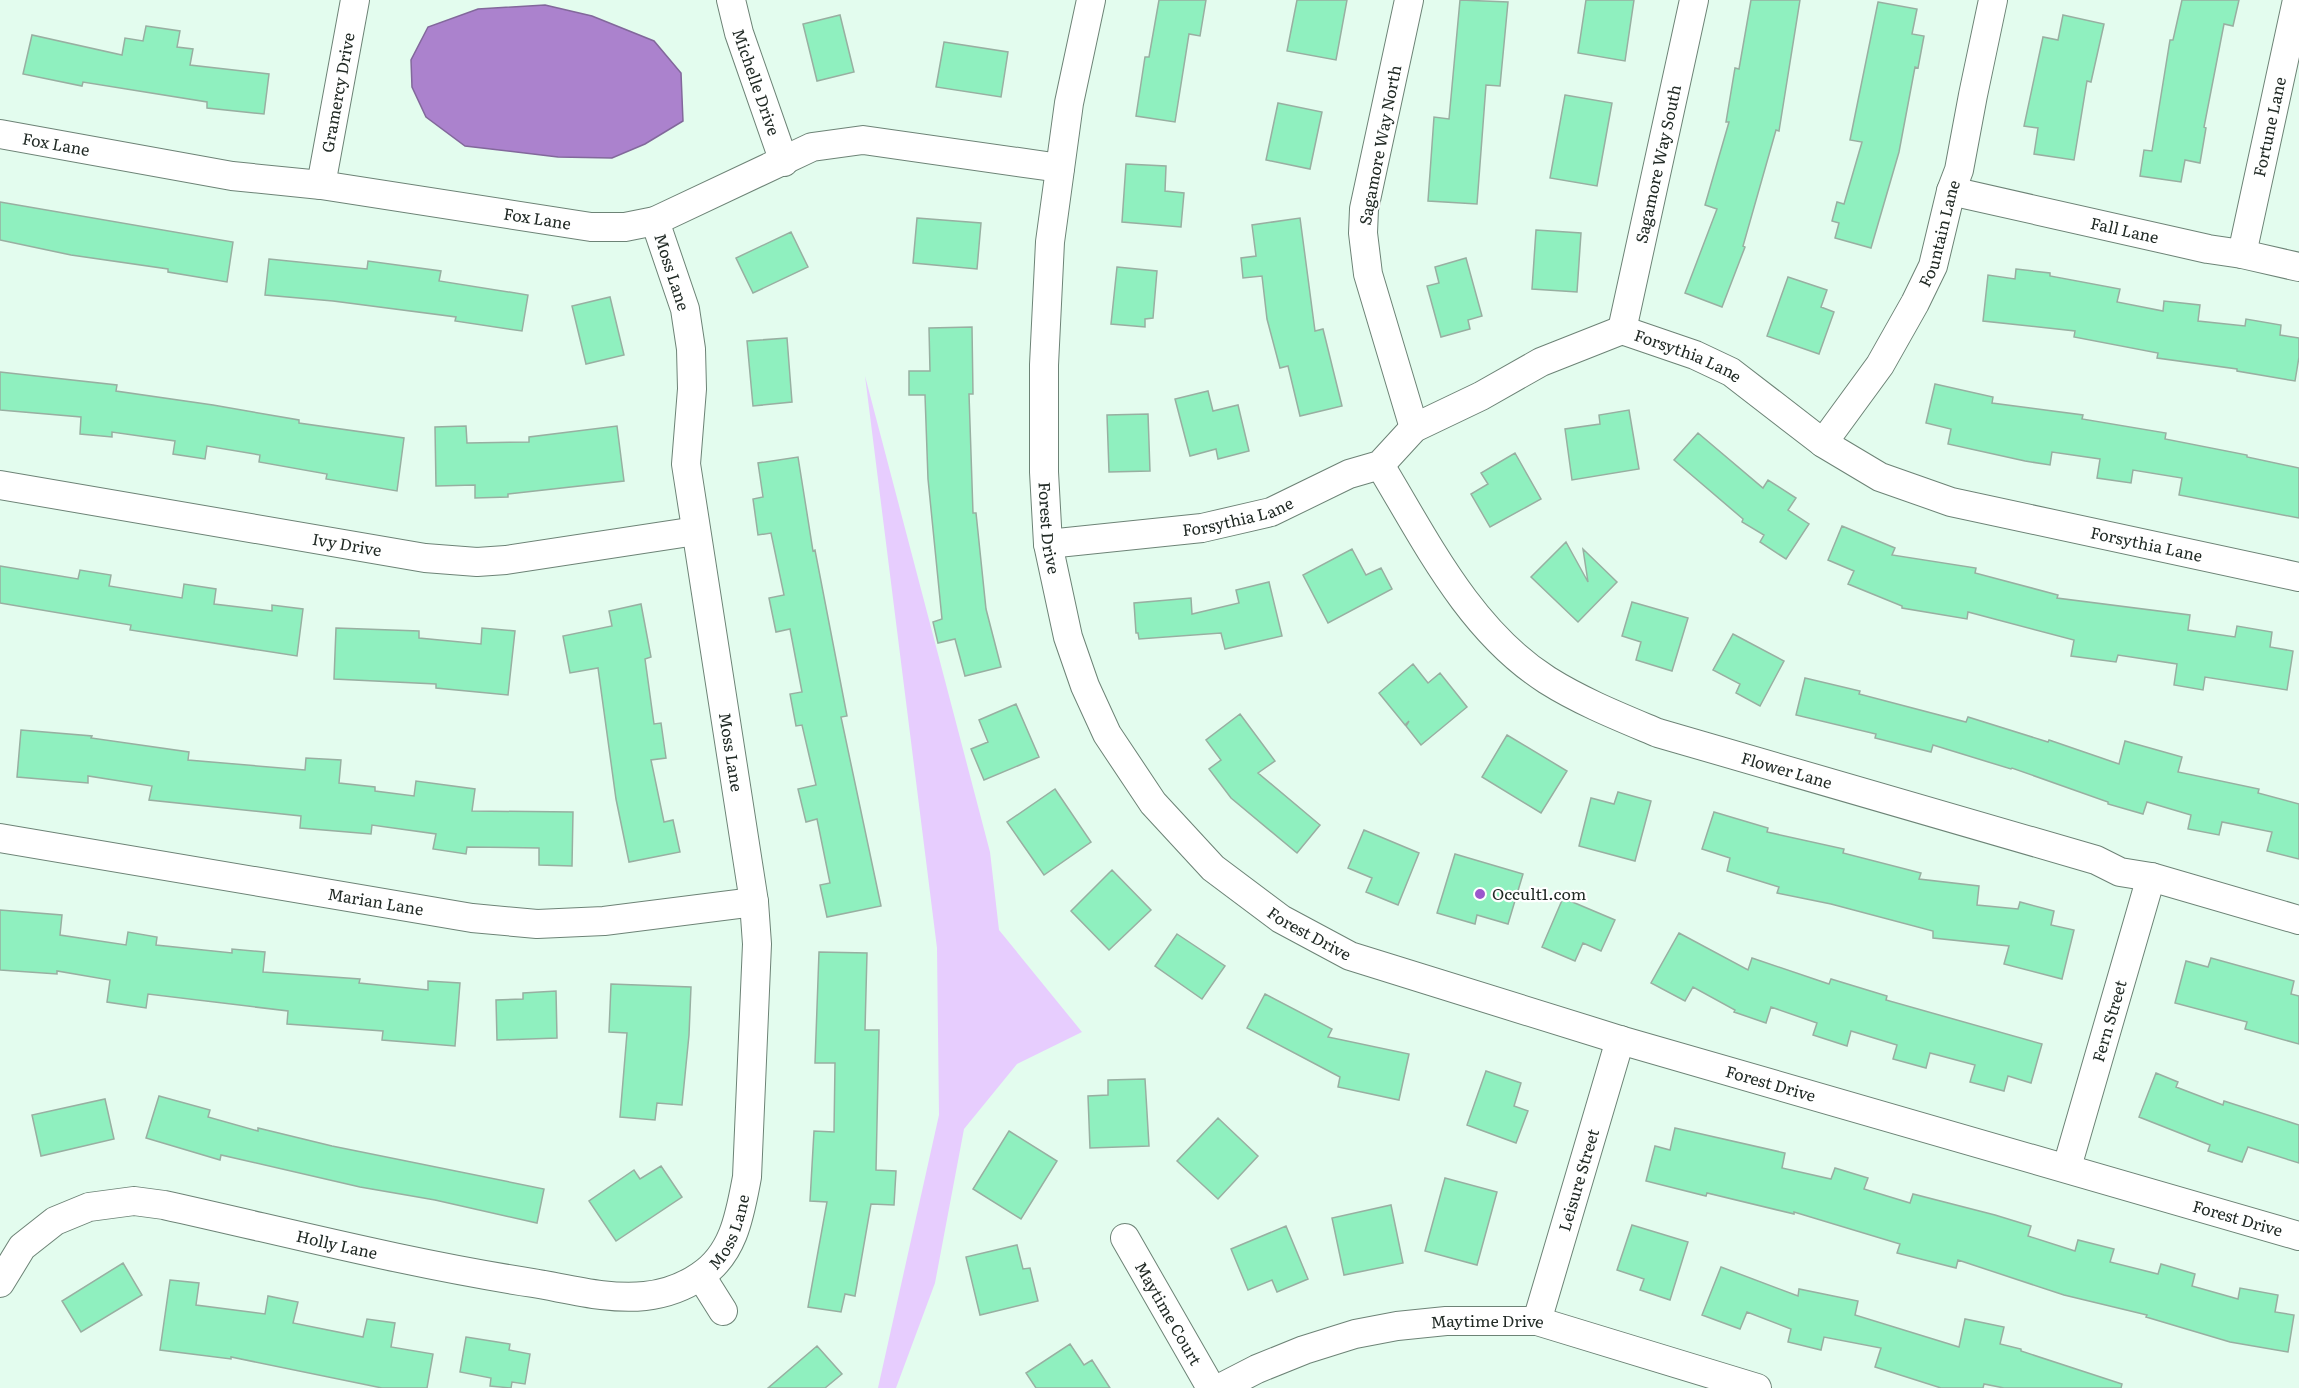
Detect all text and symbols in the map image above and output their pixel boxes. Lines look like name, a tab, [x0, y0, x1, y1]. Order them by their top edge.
street label: Michelle Drive	[727, 25, 787, 139]
street label: Gramercy Drive	[314, 30, 360, 154]
street label: Sagamore Way North	[1352, 62, 1406, 227]
street label: Fortune Lane	[2246, 74, 2291, 179]
street label: Sagamore Way South	[1628, 82, 1686, 245]
street label: Fox Lane	[21, 125, 92, 161]
street label: Fountain Lane	[1912, 176, 1965, 291]
street label: Fox Lane	[502, 201, 573, 235]
street label: Fall Lane	[2088, 210, 2161, 249]
street label: Moss Lane	[649, 230, 697, 313]
street label: Forsythia Lane	[1631, 322, 1747, 387]
street label: Forest Drive	[1034, 481, 1067, 576]
street label: Forsythia Lane	[1181, 490, 1297, 541]
street label: Forsythia Lane	[2088, 519, 2205, 567]
street label: Ivy Drive	[311, 526, 384, 561]
street label: Moss Lane	[714, 710, 750, 793]
street label: Flower Lane	[1739, 745, 1835, 794]
street label: Marian Lane	[326, 881, 426, 921]
place label: Occult1.com	[1492, 881, 1587, 905]
marker: Occult1.com	[1473, 887, 1487, 901]
street label: Forest Drive	[1263, 900, 1356, 966]
street label: Fern Street	[2085, 976, 2132, 1065]
street label: Forest Drive	[1723, 1058, 1819, 1107]
street label: Leisure Street	[1551, 1125, 1604, 1234]
street label: Moss Lane	[702, 1192, 754, 1274]
street label: Forest Drive	[2190, 1193, 2286, 1242]
street label: Holly Lane	[294, 1223, 380, 1264]
street label: Maytime Court	[1130, 1257, 1209, 1370]
street label: Maytime Drive	[1429, 1308, 1547, 1334]

